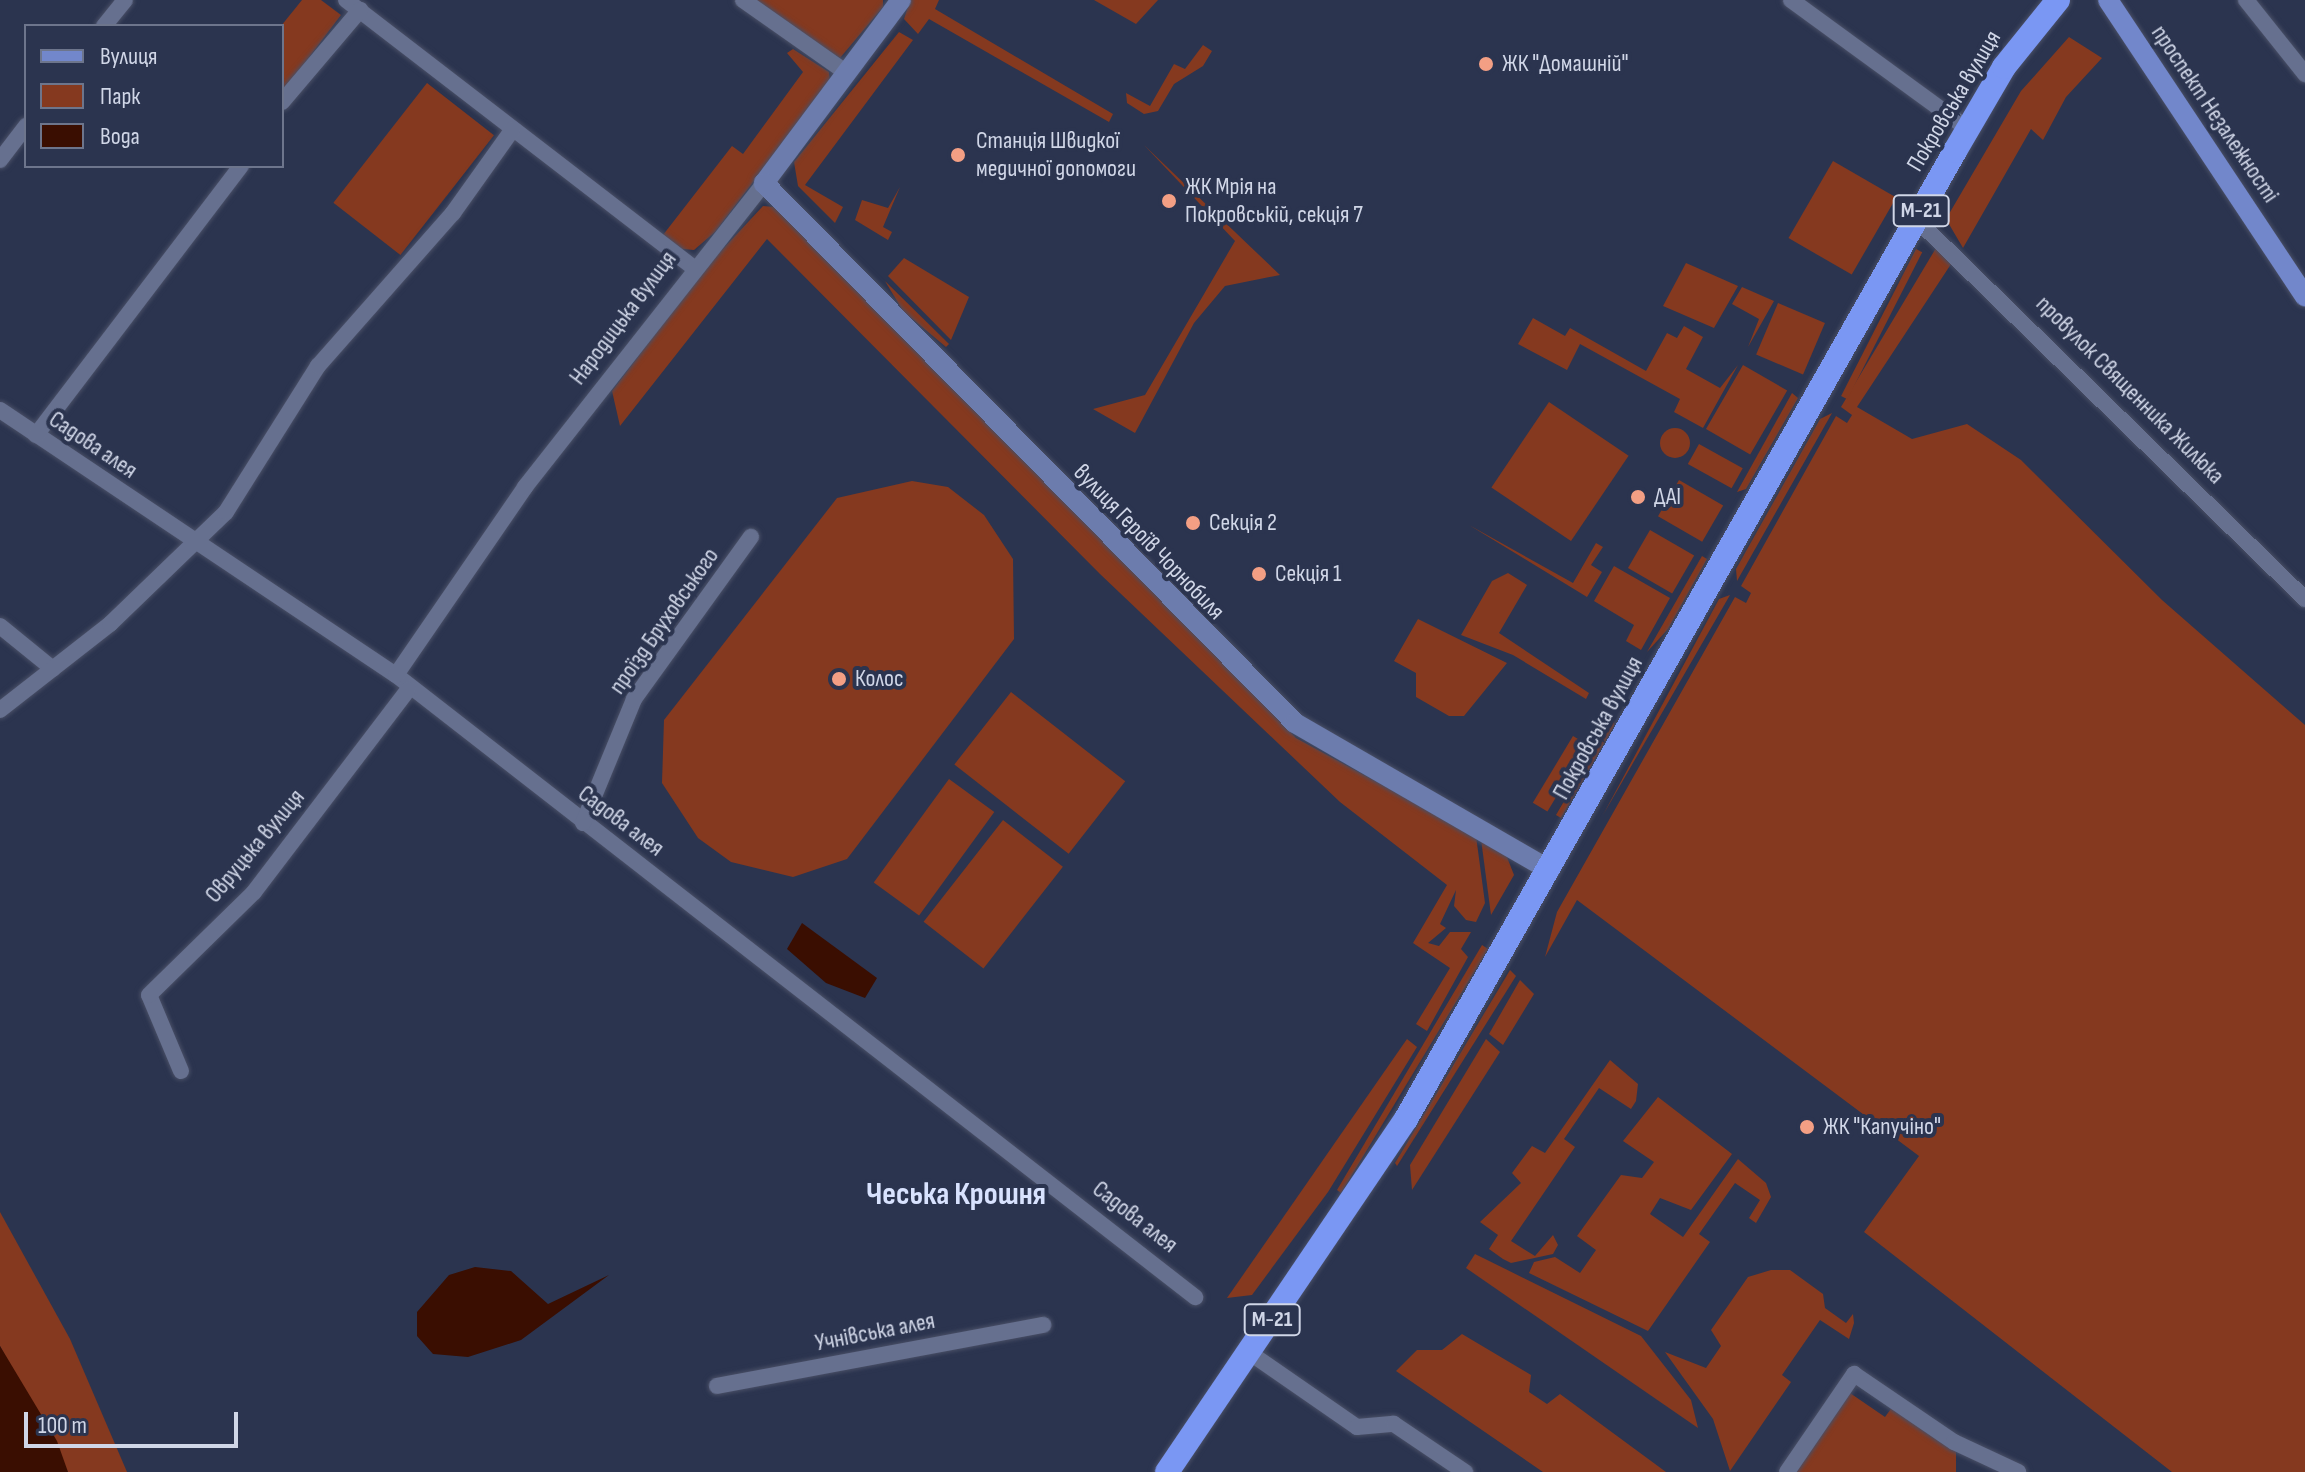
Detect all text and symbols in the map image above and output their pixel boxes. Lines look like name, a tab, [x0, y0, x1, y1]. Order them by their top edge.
street label: проспект Незалежності	[2145, 20, 2285, 208]
legend	[24, 24, 284, 168]
street label: Покровська вулиця	[1901, 25, 2007, 177]
text: Вулиця	[100, 42, 158, 71]
place label: ЖК "Домашній"	[1502, 50, 1628, 78]
marker: ЖК "Домашній"	[1477, 55, 1495, 73]
text: Парк	[100, 82, 140, 111]
text: Вода	[100, 122, 140, 151]
place label: Станція Швидкої медичної допомоги	[976, 127, 1136, 183]
marker: Станція Швидкої медичної допомоги	[947, 144, 969, 166]
place label: ЖК Мрія на Покровській, секція 7	[1185, 173, 1363, 229]
marker: ЖК Мрія на Покровській, секція 7	[1160, 192, 1178, 210]
road number: М-21	[1891, 193, 1951, 229]
street label: Народицька вулиця	[563, 245, 683, 391]
street label: провулок Священника Жилюка	[2030, 290, 2230, 490]
street label: Садова алея	[43, 405, 143, 485]
street label: вулиця Героїв Чорнобиля	[1067, 458, 1231, 626]
place label: ДАІ	[1654, 483, 1681, 511]
marker: ДАІ	[1629, 488, 1647, 506]
place label: Секція 2	[1209, 509, 1277, 537]
marker: Секція 2	[1184, 514, 1202, 532]
street label: проїзд Бруховського	[603, 542, 725, 700]
place label: Секція 1	[1275, 560, 1341, 588]
marker: Секція 1	[1250, 565, 1268, 583]
street label: Покровська вулиця	[1547, 651, 1649, 805]
place label: Колос	[855, 665, 904, 693]
marker: Колос	[830, 670, 848, 688]
street label: Садова алея	[572, 779, 670, 863]
street label: Овруцька вулиця	[199, 783, 311, 909]
place label: ЖК "Капучіно"	[1823, 1113, 1941, 1141]
marker: ЖК "Капучіно"	[1798, 1118, 1816, 1136]
street label: Садова алея	[1087, 1175, 1183, 1259]
district label: Чеська Крошня	[866, 1176, 1046, 1214]
road number: М-21	[1242, 1302, 1302, 1338]
street label: Учнівська алея	[813, 1306, 937, 1358]
scale bar	[28, 1396, 242, 1446]
text: 100 m	[38, 1411, 87, 1440]

